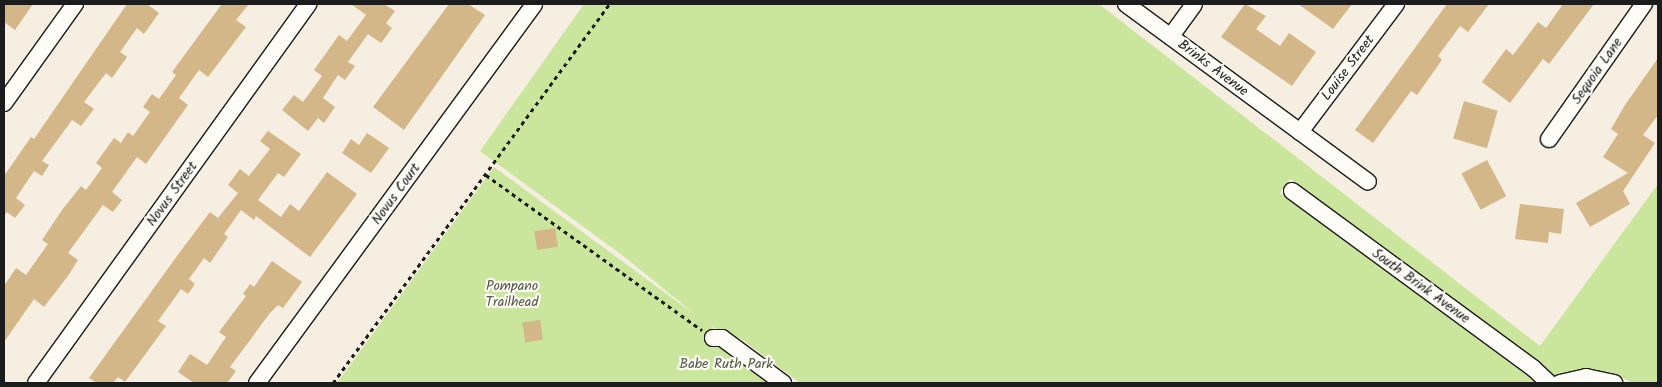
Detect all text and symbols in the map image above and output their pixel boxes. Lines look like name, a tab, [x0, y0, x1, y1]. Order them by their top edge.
street label: Louise Street	[1318, 32, 1378, 104]
street label: Sequoia Lane	[1568, 35, 1626, 107]
street label: Brinks Avenue	[1175, 36, 1251, 100]
street label: Novus Street	[143, 159, 201, 229]
street label: Novus Court	[368, 160, 424, 228]
street label: South Brink Avenue	[1369, 245, 1473, 327]
park label: Pompano Trailhead	[486, 278, 538, 310]
park label: Babe Ruth Park	[679, 356, 773, 372]

